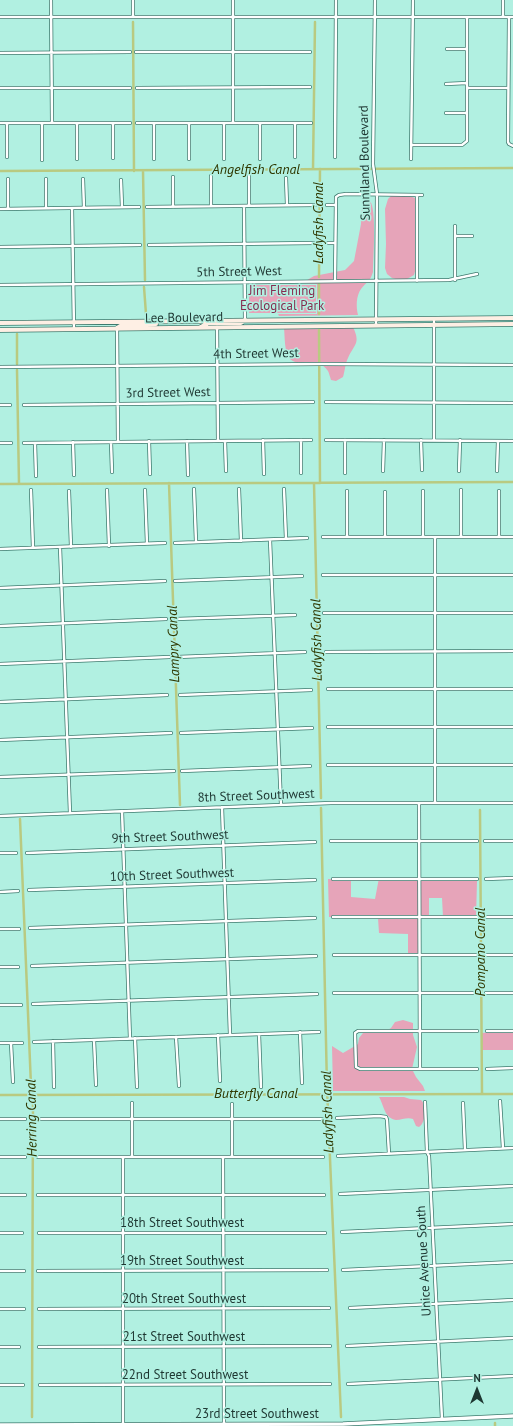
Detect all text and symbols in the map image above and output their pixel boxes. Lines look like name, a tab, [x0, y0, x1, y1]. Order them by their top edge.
street label: Sunniland Boulevard	[356, 105, 374, 221]
water label: Angelfish Canal	[212, 162, 300, 178]
water label: Ladyfish Canal	[311, 182, 327, 264]
street label: 5th Street West	[196, 263, 282, 281]
park label: Jim Fleming Ecological Park	[240, 283, 324, 314]
street label: Lee Boulevard	[145, 310, 223, 326]
street label: 4th Street West	[213, 345, 299, 363]
street label: 3rd Street West	[125, 384, 211, 402]
water label: Ladyfish Canal	[308, 599, 326, 681]
water label: Lampry Canal	[164, 605, 184, 683]
street label: 8th Street Southwest	[197, 786, 315, 806]
street label: 9th Street Southwest	[111, 827, 229, 847]
street label: 10th Street Southwest	[110, 865, 234, 885]
water label: Pompano Canal	[473, 908, 489, 996]
water label: Ladyfish Canal	[318, 1071, 338, 1153]
water label: Herring Canal	[23, 1079, 41, 1157]
water label: Butterfly Canal	[214, 1086, 298, 1102]
street label: Unice Avenue South	[413, 1205, 435, 1317]
street label: 18th Street Southwest	[120, 1215, 244, 1231]
street label: 19th Street Southwest	[120, 1253, 244, 1269]
street label: 20th Street Southwest	[122, 1291, 246, 1307]
street label: 21st Street Southwest	[123, 1329, 245, 1345]
street label: 22nd Street Southwest	[122, 1367, 248, 1383]
north arrow	[457, 1370, 497, 1410]
text: N	[473, 1371, 481, 1385]
street label: 23rd Street Southwest	[195, 1406, 319, 1422]

